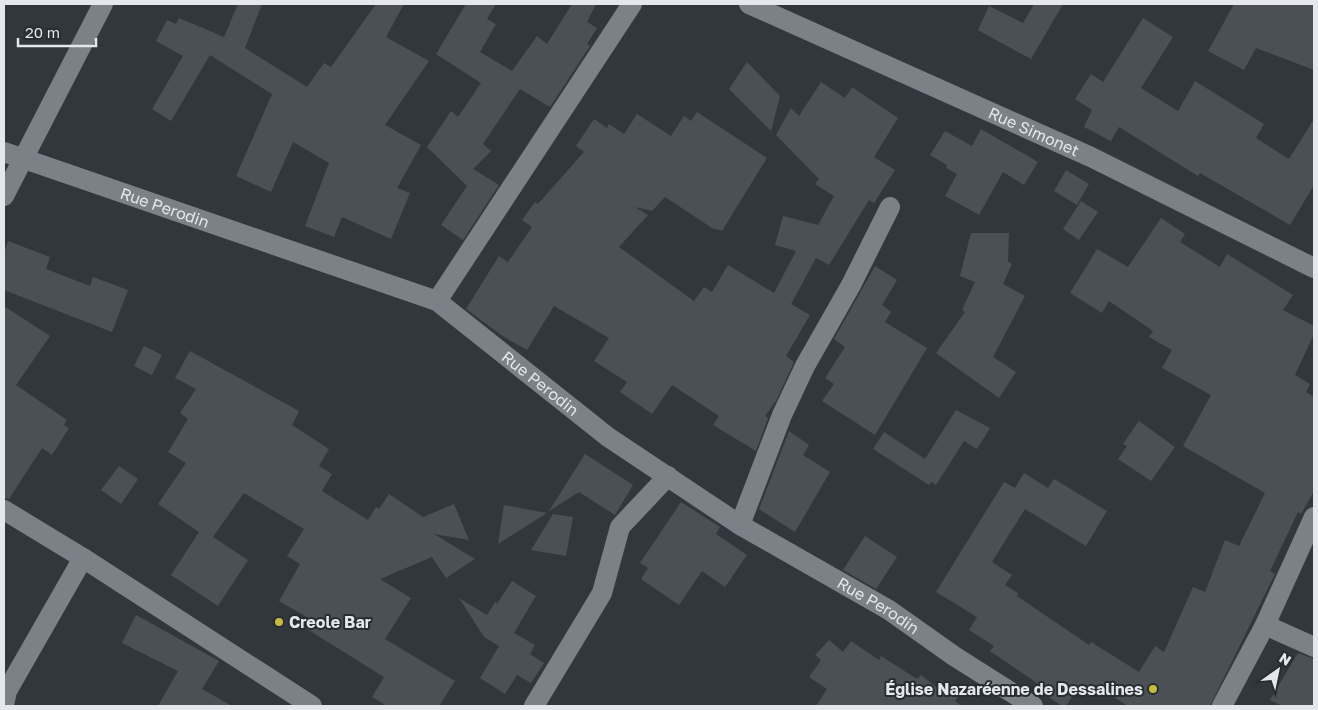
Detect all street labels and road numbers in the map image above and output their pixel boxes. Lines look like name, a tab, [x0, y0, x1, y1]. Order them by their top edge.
street label: Rue Simonet	[985, 102, 1082, 160]
street label: Rue Perodin	[118, 183, 212, 232]
street label: Rue Perodin	[498, 346, 583, 420]
street label: Rue Perodin	[834, 573, 923, 638]

